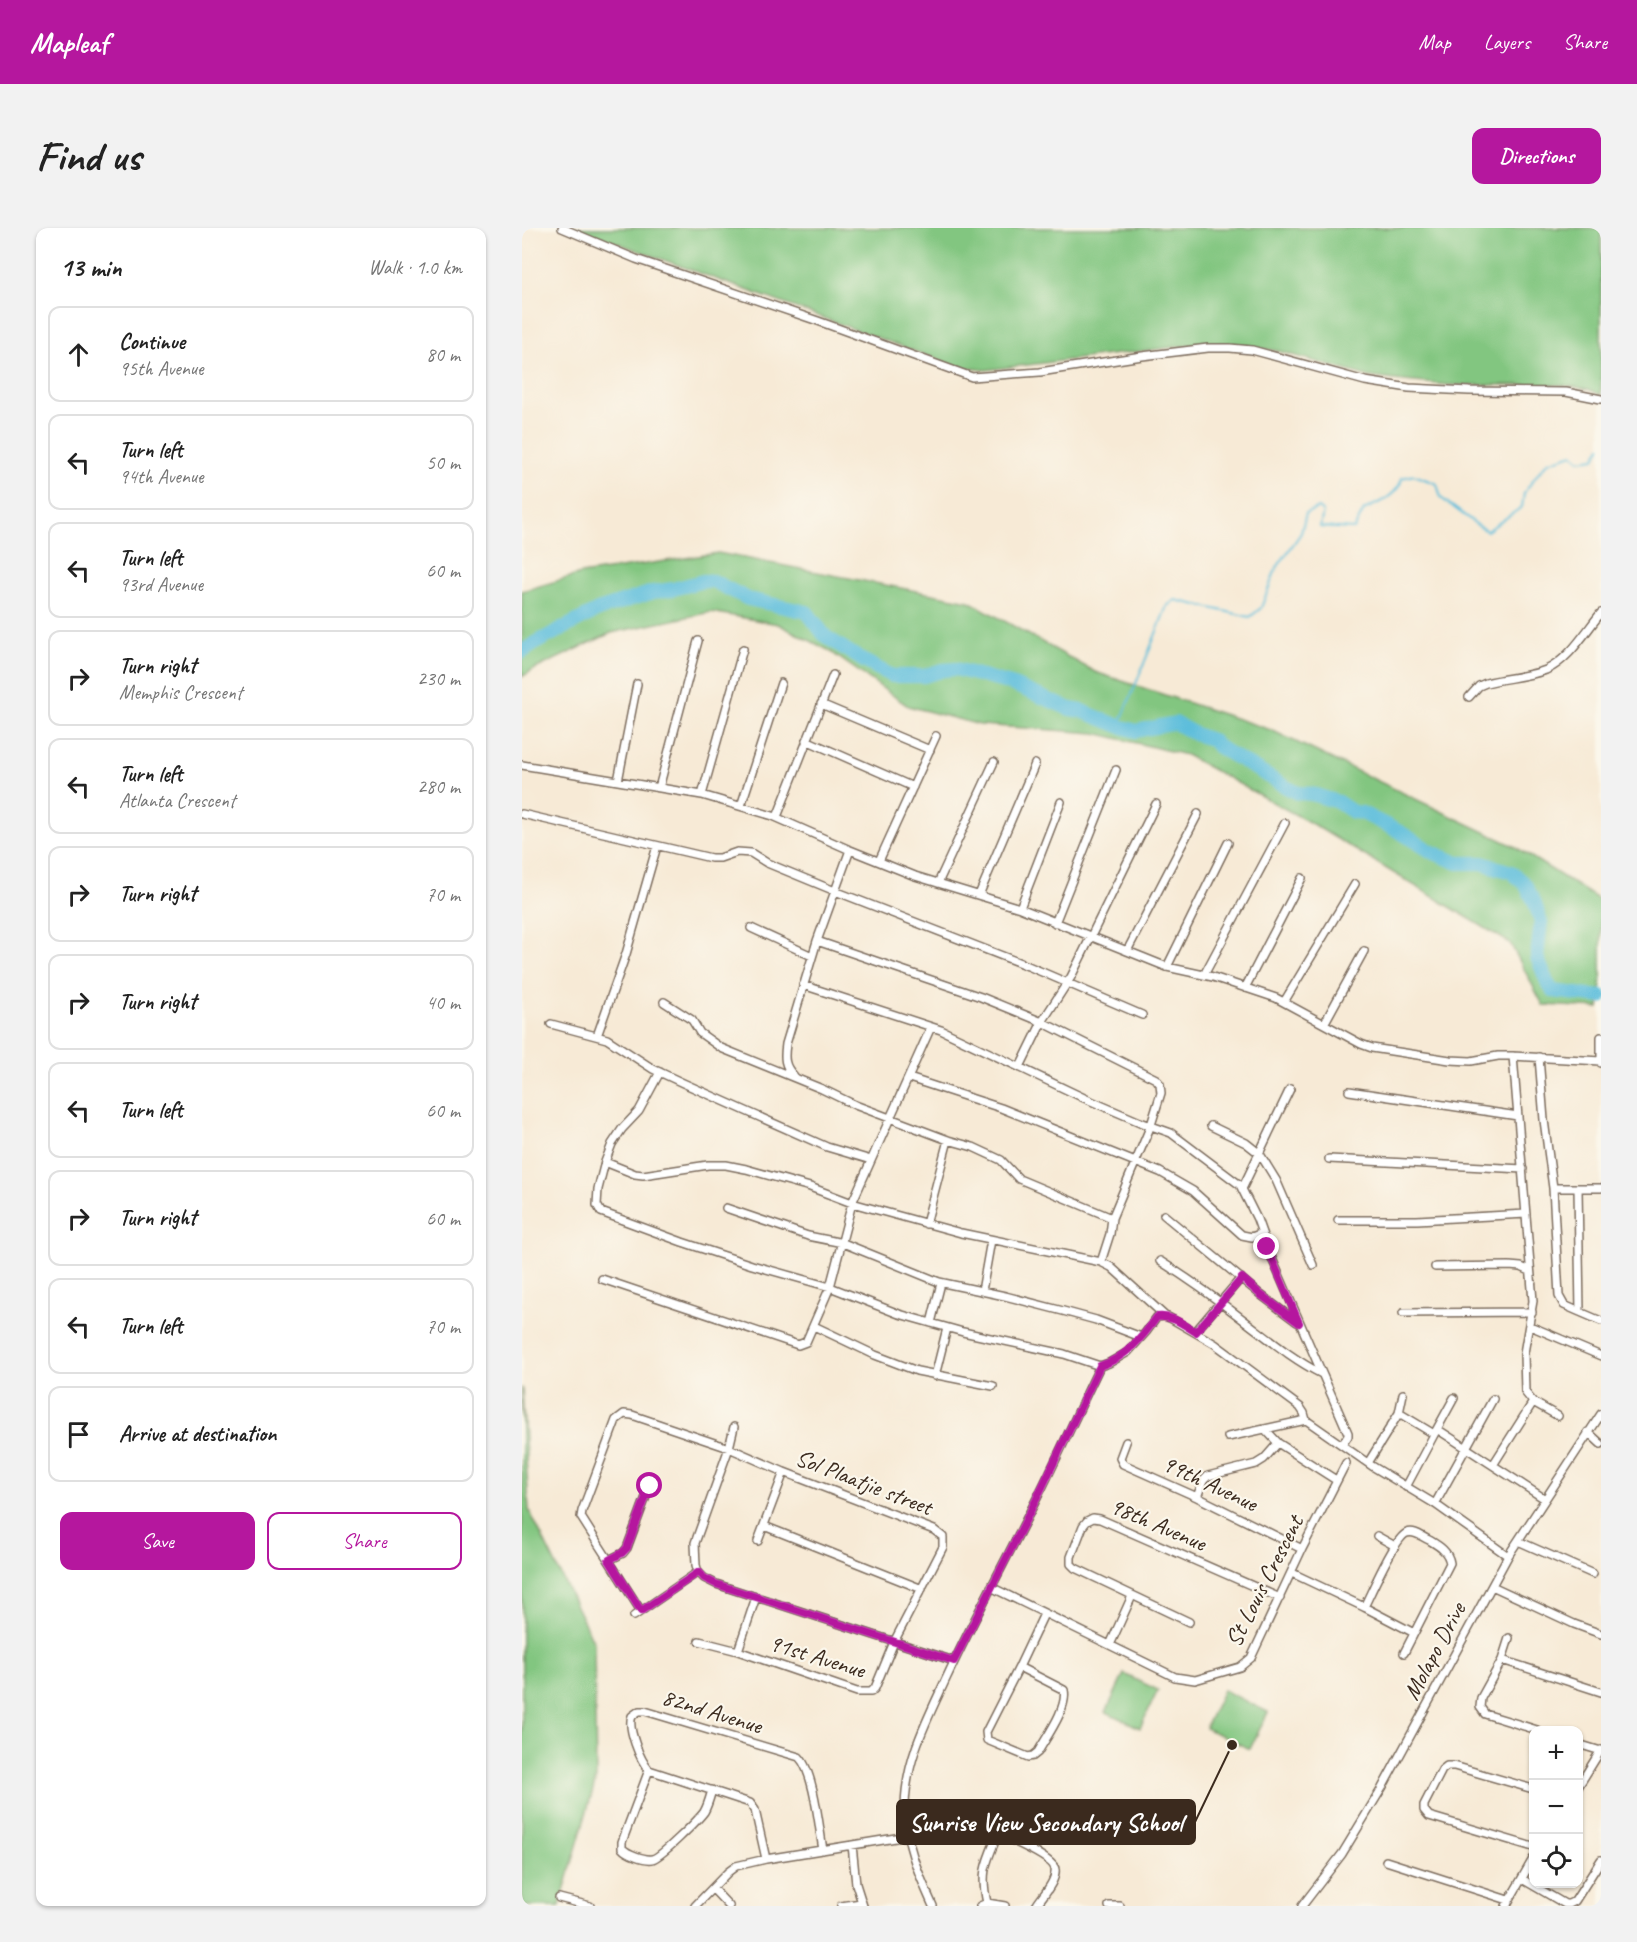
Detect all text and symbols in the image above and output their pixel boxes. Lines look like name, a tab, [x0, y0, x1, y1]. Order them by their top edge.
text: Mapleaf	[30, 25, 108, 60]
text: Map	[1418, 29, 1451, 55]
text: Layers	[1484, 29, 1530, 55]
text: Share	[1563, 29, 1607, 55]
button: Directions	[1472, 128, 1601, 184]
text: Find us	[36, 130, 141, 183]
text: 13 min	[60, 251, 122, 284]
text: Walk · 1.0 km	[368, 255, 462, 280]
text: Continue	[119, 328, 185, 356]
icon: ahead	[62, 338, 95, 371]
text: 80 m	[426, 342, 460, 367]
text: 95th Avenue	[119, 356, 204, 381]
text: Turn left	[119, 436, 183, 464]
icon: left	[62, 446, 95, 479]
text: 50 m	[426, 450, 460, 475]
text: 94th Avenue	[119, 464, 204, 489]
text: Turn left	[119, 544, 183, 572]
icon: left	[62, 554, 95, 587]
text: 60 m	[426, 558, 460, 583]
text: 93rd Avenue	[119, 572, 203, 597]
text: Turn right	[119, 652, 196, 680]
icon: right	[62, 662, 95, 695]
text: 230 m	[417, 666, 460, 691]
text: Memphis Crescent	[119, 680, 242, 705]
text: Turn left	[119, 760, 183, 788]
icon: left	[62, 770, 95, 803]
text: 280 m	[417, 774, 460, 799]
text: Atlanta Crescent	[119, 788, 235, 813]
icon: right	[62, 878, 95, 911]
text: Turn right	[119, 880, 196, 908]
text: 70 m	[426, 882, 460, 907]
icon: right	[62, 986, 95, 1019]
text: Turn right	[119, 988, 196, 1016]
text: 40 m	[426, 990, 460, 1015]
icon: left	[62, 1094, 95, 1127]
text: Turn left	[119, 1096, 183, 1124]
text: 60 m	[426, 1098, 460, 1123]
icon: right	[62, 1202, 95, 1235]
text: Turn right	[119, 1204, 196, 1232]
text: 60 m	[426, 1206, 460, 1231]
route end	[1253, 1233, 1279, 1259]
icon: left	[62, 1310, 95, 1343]
text: Turn left	[119, 1312, 183, 1340]
text: 70 m	[426, 1314, 460, 1339]
icon: arrive	[62, 1418, 95, 1451]
text: Arrive at destination	[119, 1420, 276, 1448]
street label: Sol Plaatjie street	[791, 1442, 938, 1523]
street label: 99th Avenue	[1158, 1448, 1264, 1519]
route start	[636, 1472, 662, 1498]
street label: 98th Avenue	[1105, 1490, 1213, 1558]
street label: St Louis Crescent	[1218, 1509, 1311, 1652]
button: Save	[60, 1512, 255, 1570]
button: Share	[267, 1512, 462, 1570]
street label: Molapo Drive	[1396, 1595, 1473, 1705]
street label: 91st Avenue	[765, 1627, 871, 1685]
street label: 82nd Avenue	[658, 1682, 768, 1741]
map controls	[1529, 1726, 1583, 1888]
button: +	[1529, 1726, 1583, 1780]
button: −	[1529, 1780, 1583, 1834]
callout: Sunrise View Secondary School	[897, 1800, 1195, 1844]
text: Sunrise View Secondary School	[909, 1806, 1188, 1839]
button: locate	[1529, 1834, 1583, 1888]

